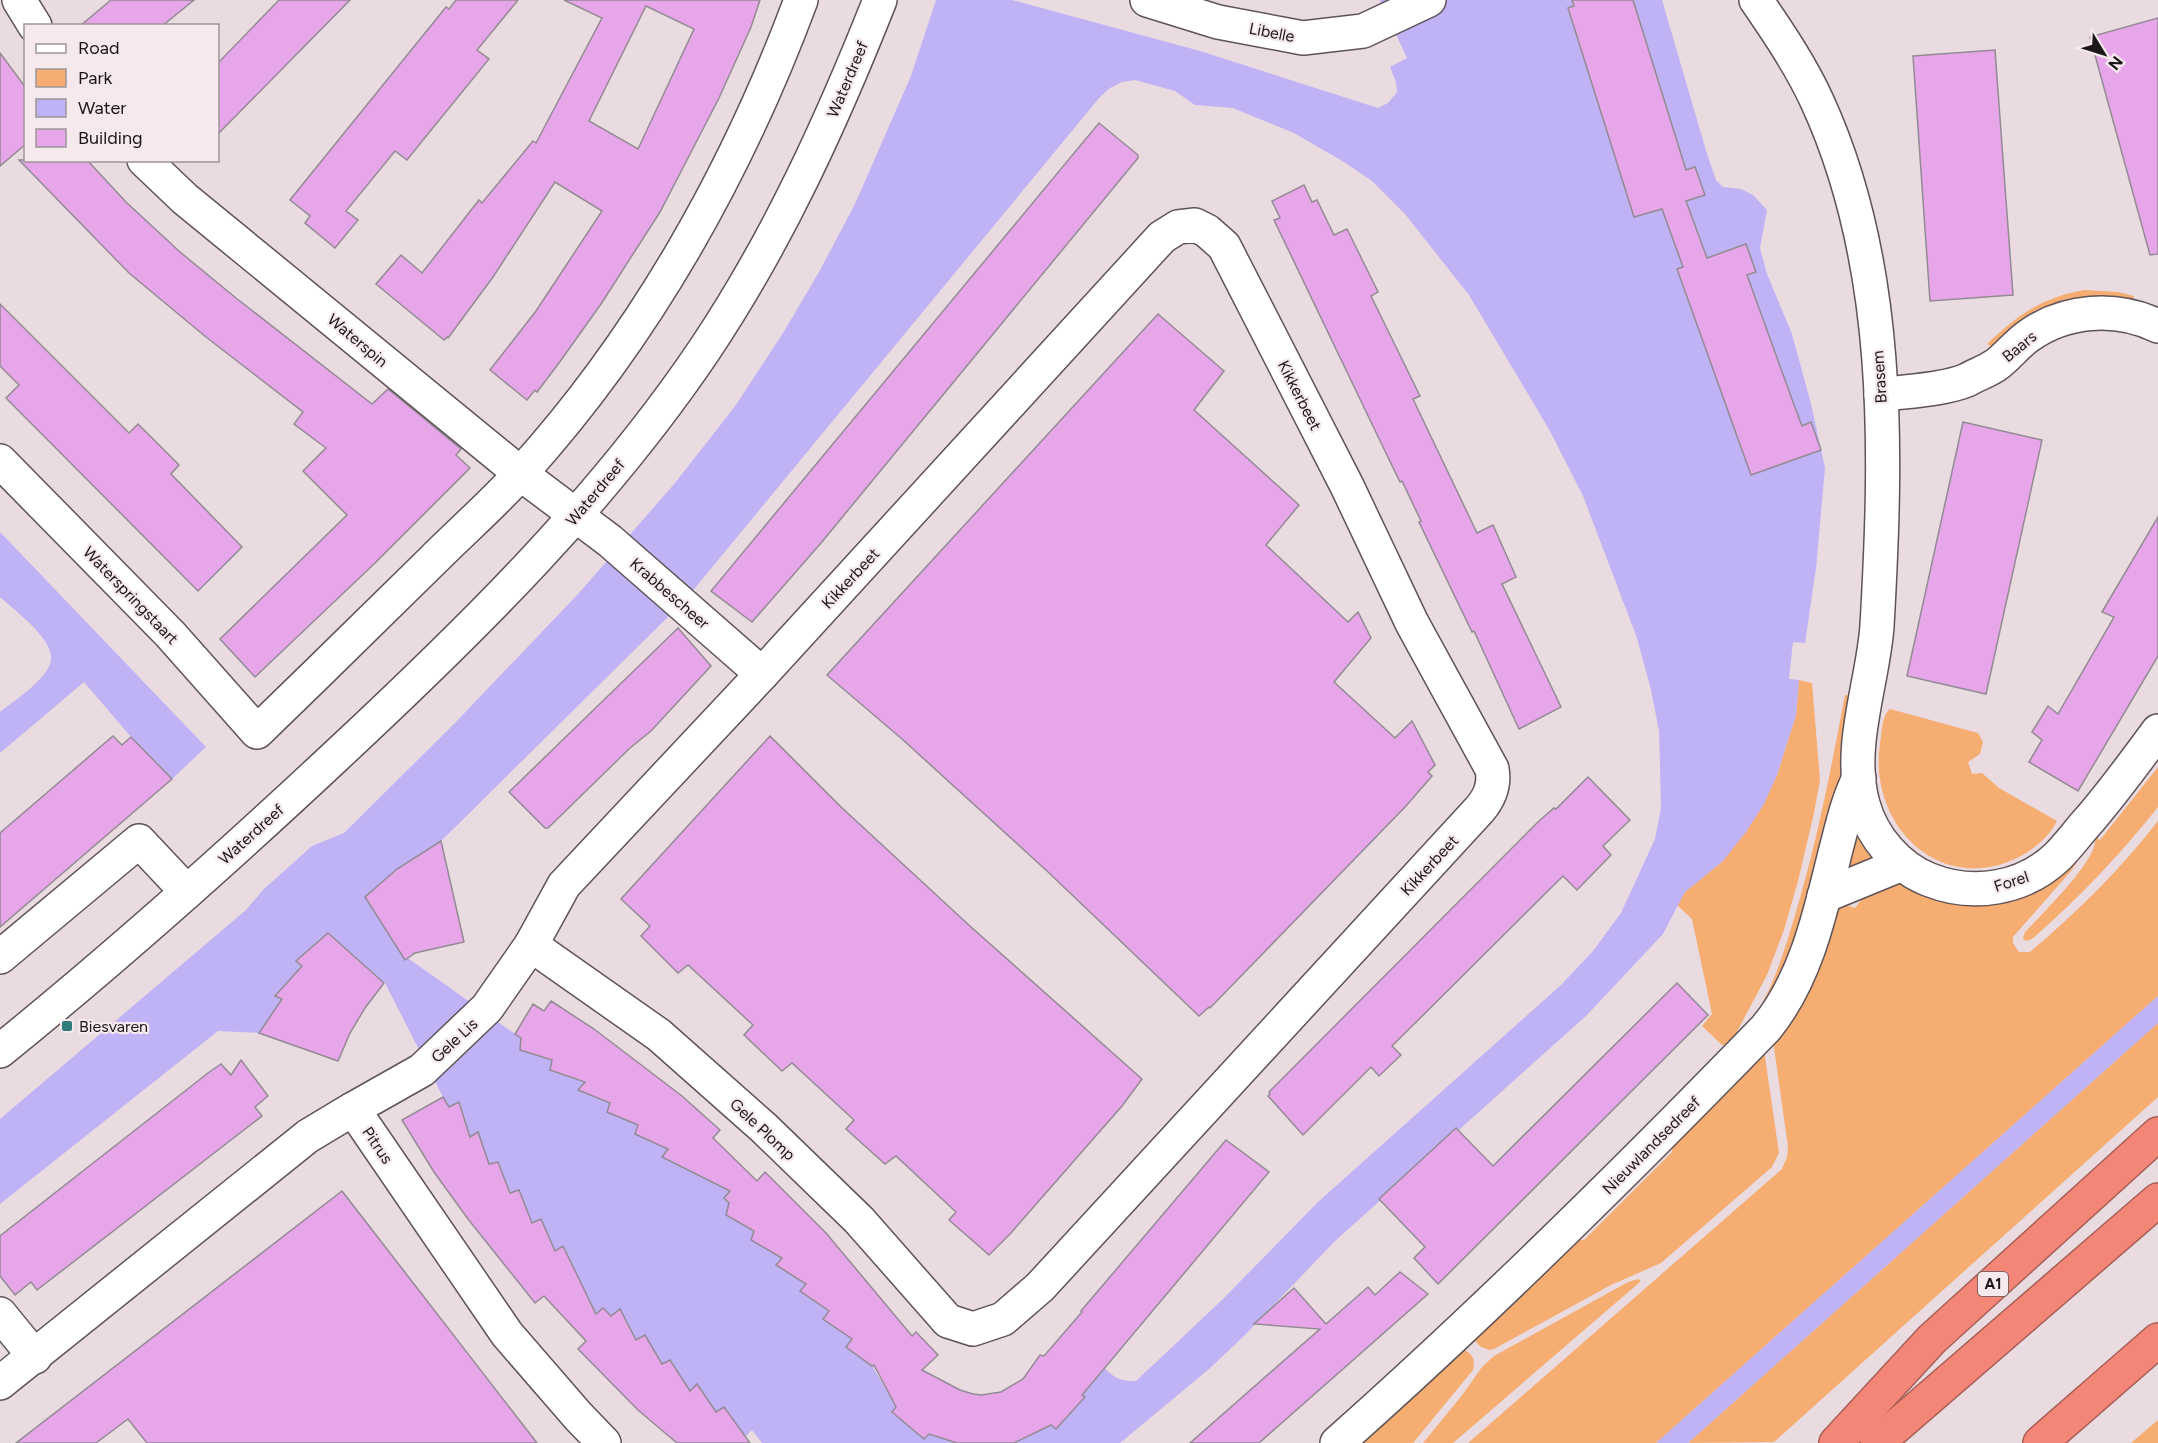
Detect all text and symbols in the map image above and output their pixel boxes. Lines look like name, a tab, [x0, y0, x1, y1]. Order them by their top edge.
street label: Libelle	[1248, 19, 1297, 46]
legend	[24, 24, 219, 162]
north arrow	[2074, 24, 2134, 84]
text: Road	[78, 37, 119, 59]
street label: Waterdreef	[823, 38, 872, 120]
text: N	[2104, 52, 2127, 74]
text: Park	[78, 67, 113, 89]
text: Water	[78, 97, 126, 119]
text: Building	[78, 127, 143, 149]
street label: Waterspin	[324, 310, 392, 371]
street label: Baars	[1998, 327, 2040, 366]
street label: Brasem	[1868, 350, 1891, 404]
street label: Kikkerbeet	[1274, 357, 1325, 433]
street label: Waterdreef	[562, 455, 629, 530]
street label: Waterspringstaart	[79, 542, 182, 648]
street label: Kikkerbeet	[818, 544, 883, 613]
street label: Krabbescheer	[626, 554, 714, 633]
street label: Waterdreef	[215, 800, 288, 869]
street label: Kikkerbeet	[1397, 831, 1462, 900]
street label: Forel	[1991, 867, 2031, 896]
street label: Gele Lis	[427, 1014, 482, 1067]
place label: Biesvaren	[79, 1017, 148, 1036]
marker: Biesvaren	[60, 1019, 74, 1033]
street label: Nieuwlandsedreef	[1598, 1092, 1704, 1198]
street label: Gele Plomp	[726, 1094, 799, 1164]
street label: Pitrus	[358, 1123, 397, 1168]
road number: A1	[1978, 1272, 2008, 1296]

